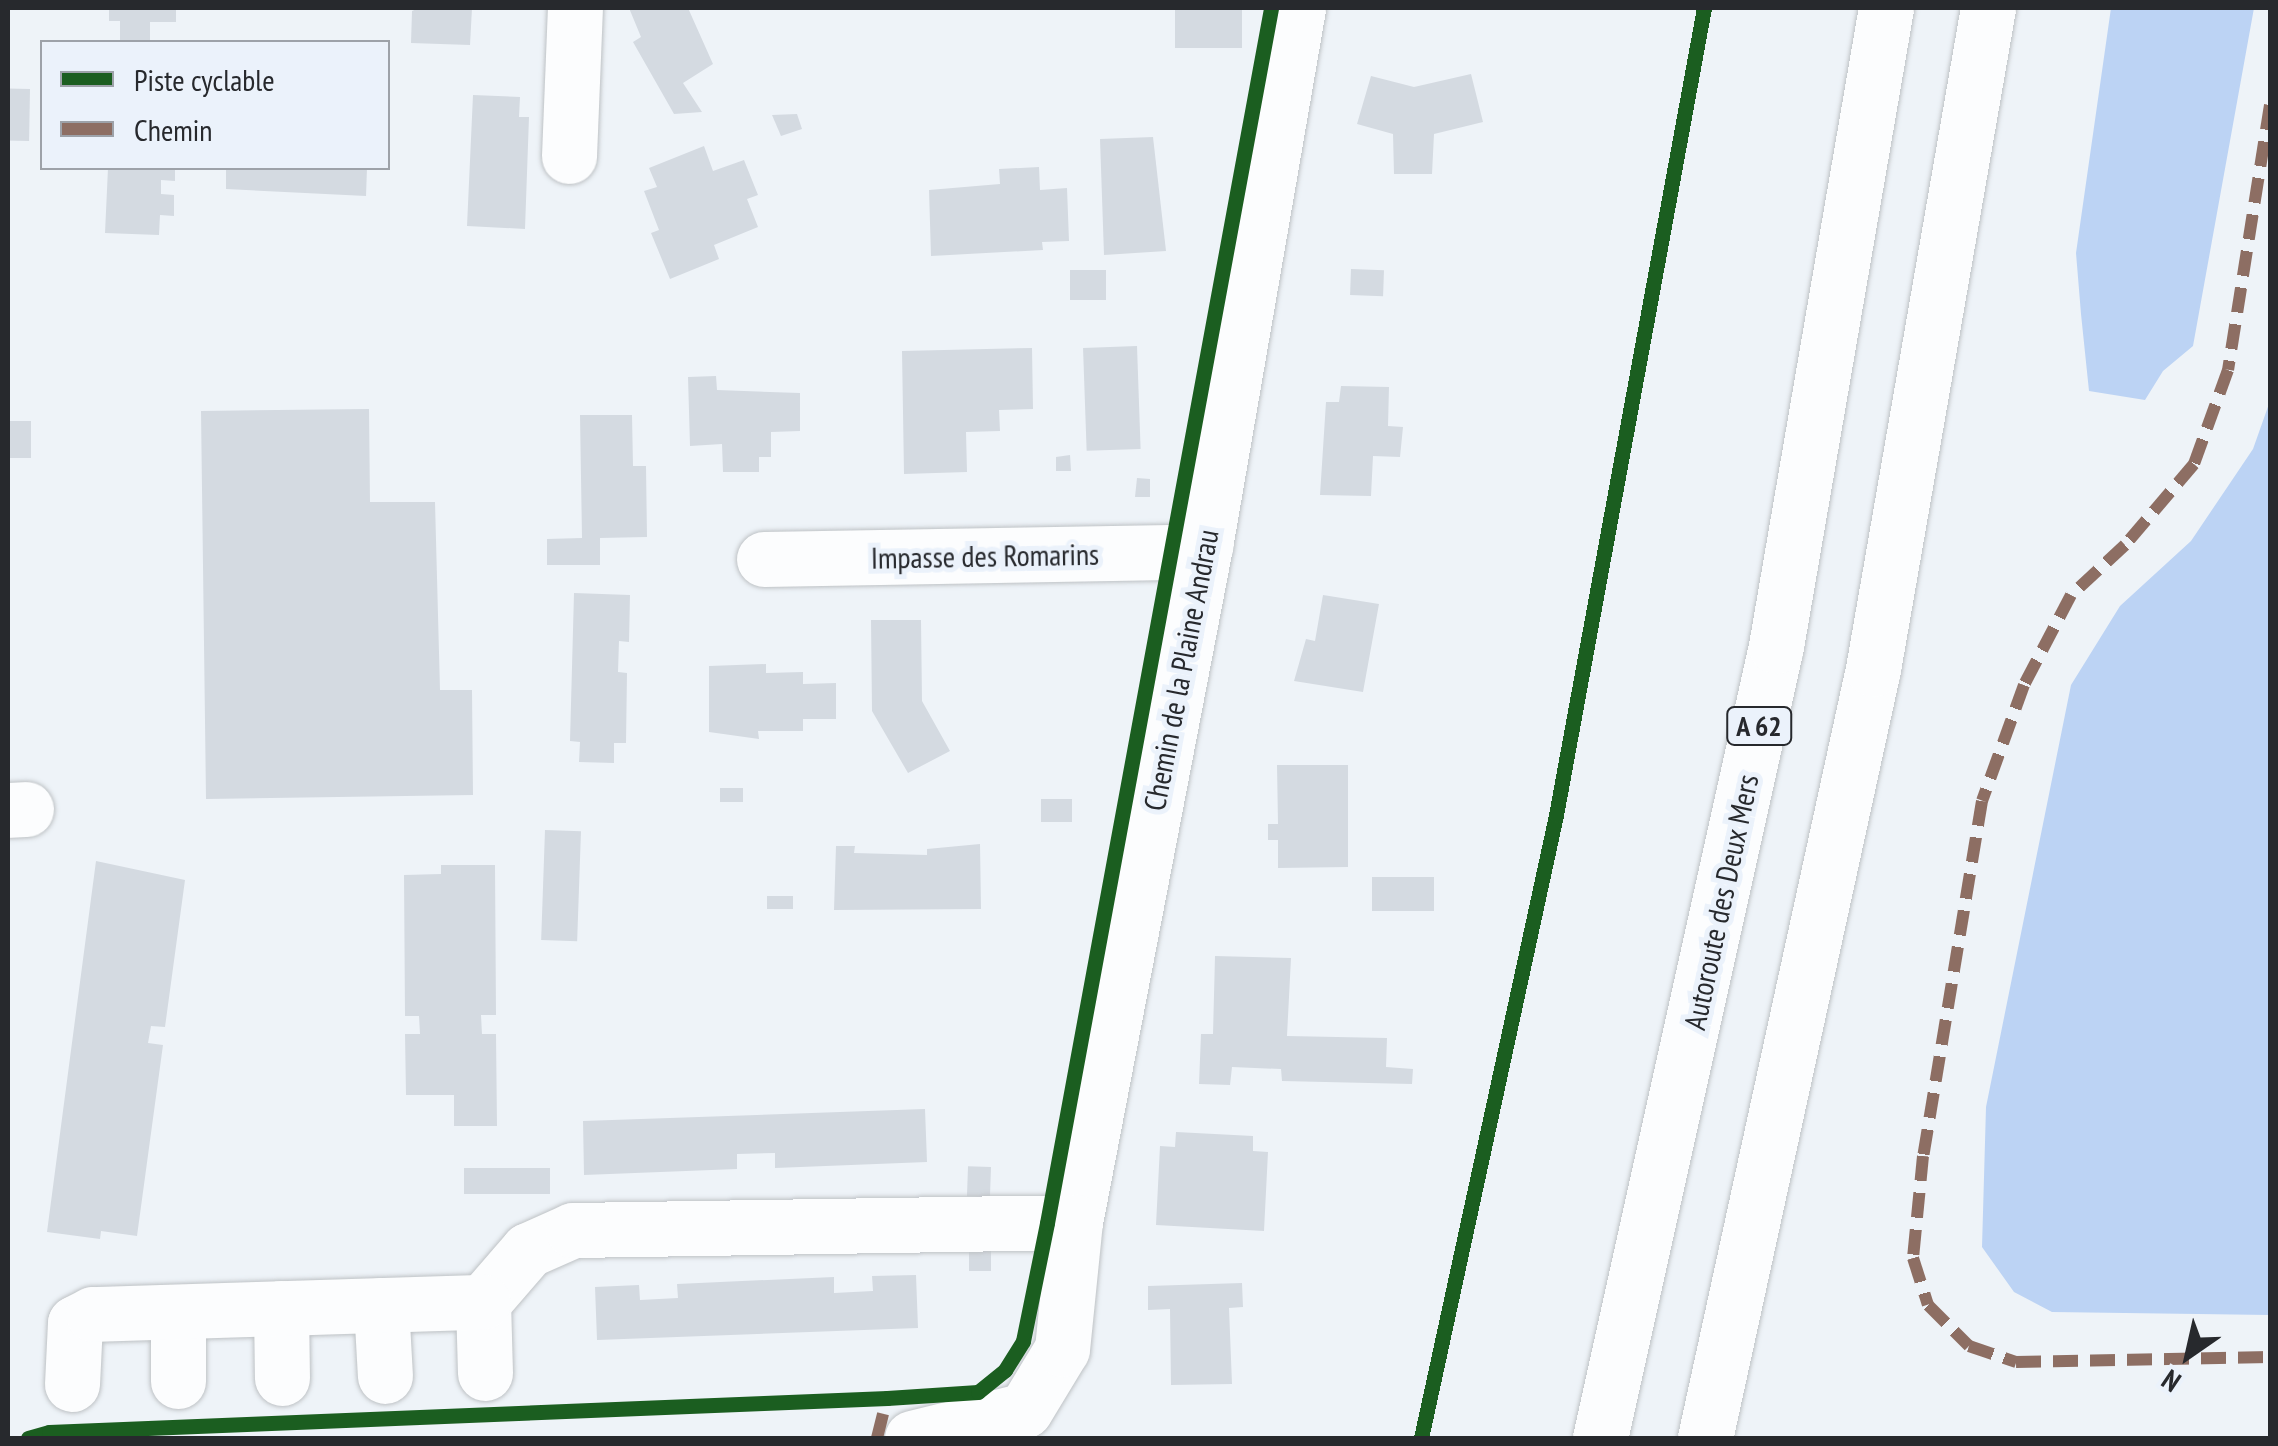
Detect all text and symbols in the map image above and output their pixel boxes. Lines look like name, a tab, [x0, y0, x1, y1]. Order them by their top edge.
legend	[40, 40, 390, 170]
text: Piste cyclable	[134, 60, 275, 99]
text: Chemin	[134, 110, 213, 149]
street label: Chemin de la Plaine Andrau	[1136, 526, 1226, 814]
street label: Impasse des Romarins	[871, 536, 1099, 576]
road number: A 62	[1724, 703, 1794, 749]
street label: Autoroute des Deux Mers	[1676, 771, 1766, 1033]
north arrow	[2138, 1306, 2238, 1406]
text: N	[2154, 1362, 2188, 1401]

